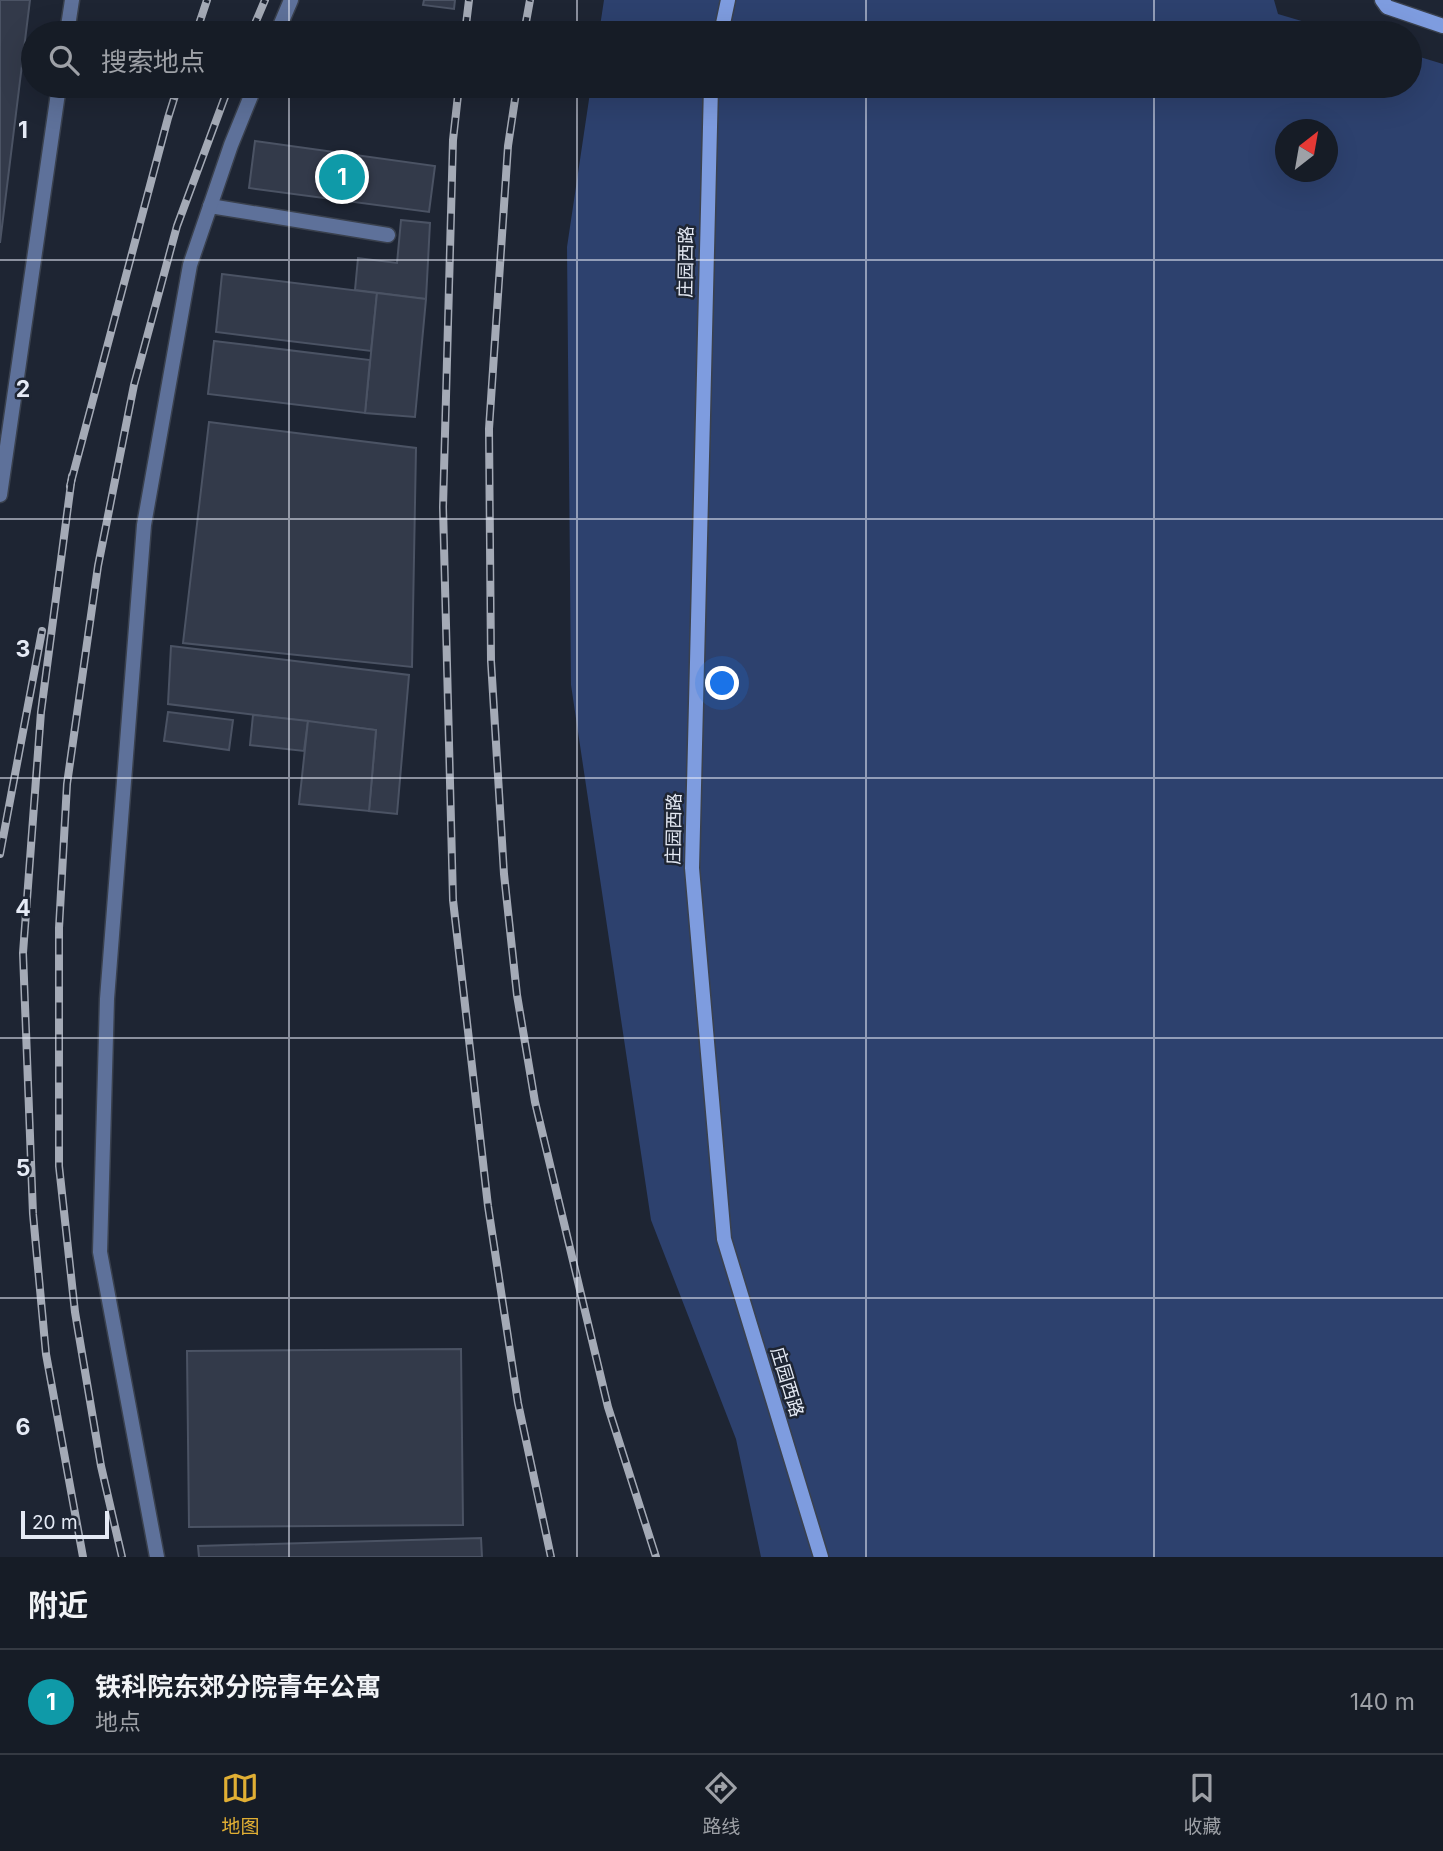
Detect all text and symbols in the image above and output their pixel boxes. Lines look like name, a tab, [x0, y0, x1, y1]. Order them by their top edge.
search box	[21, 21, 1422, 98]
icon: search	[45, 41, 83, 79]
text: 搜索地点	[101, 46, 205, 77]
text: 1	[18, 116, 28, 144]
north arrow	[1275, 119, 1338, 182]
pin: 1	[319, 151, 365, 203]
street label: 庄园西路	[674, 226, 697, 298]
text: 2	[16, 375, 30, 403]
text: 3	[16, 635, 30, 663]
your location	[705, 666, 739, 700]
street label: 庄园西路	[662, 793, 685, 865]
text: 4	[15, 894, 31, 922]
text: 5	[16, 1154, 30, 1182]
street label: 庄园西路	[767, 1344, 808, 1419]
text: 6	[16, 1413, 30, 1441]
scale bar	[21, 1508, 108, 1540]
text: 20 m	[32, 1511, 78, 1534]
text: 附近	[28, 1587, 88, 1623]
text: 铁科院东郊分院青年公寓	[95, 1671, 381, 1702]
text: 1	[46, 1688, 56, 1716]
text: 140 m	[1350, 1688, 1415, 1716]
text: 地点	[95, 1708, 141, 1736]
tab: 地图	[221, 1769, 260, 1838]
tab: 路线	[702, 1769, 741, 1838]
tab: 收藏	[1183, 1769, 1222, 1838]

